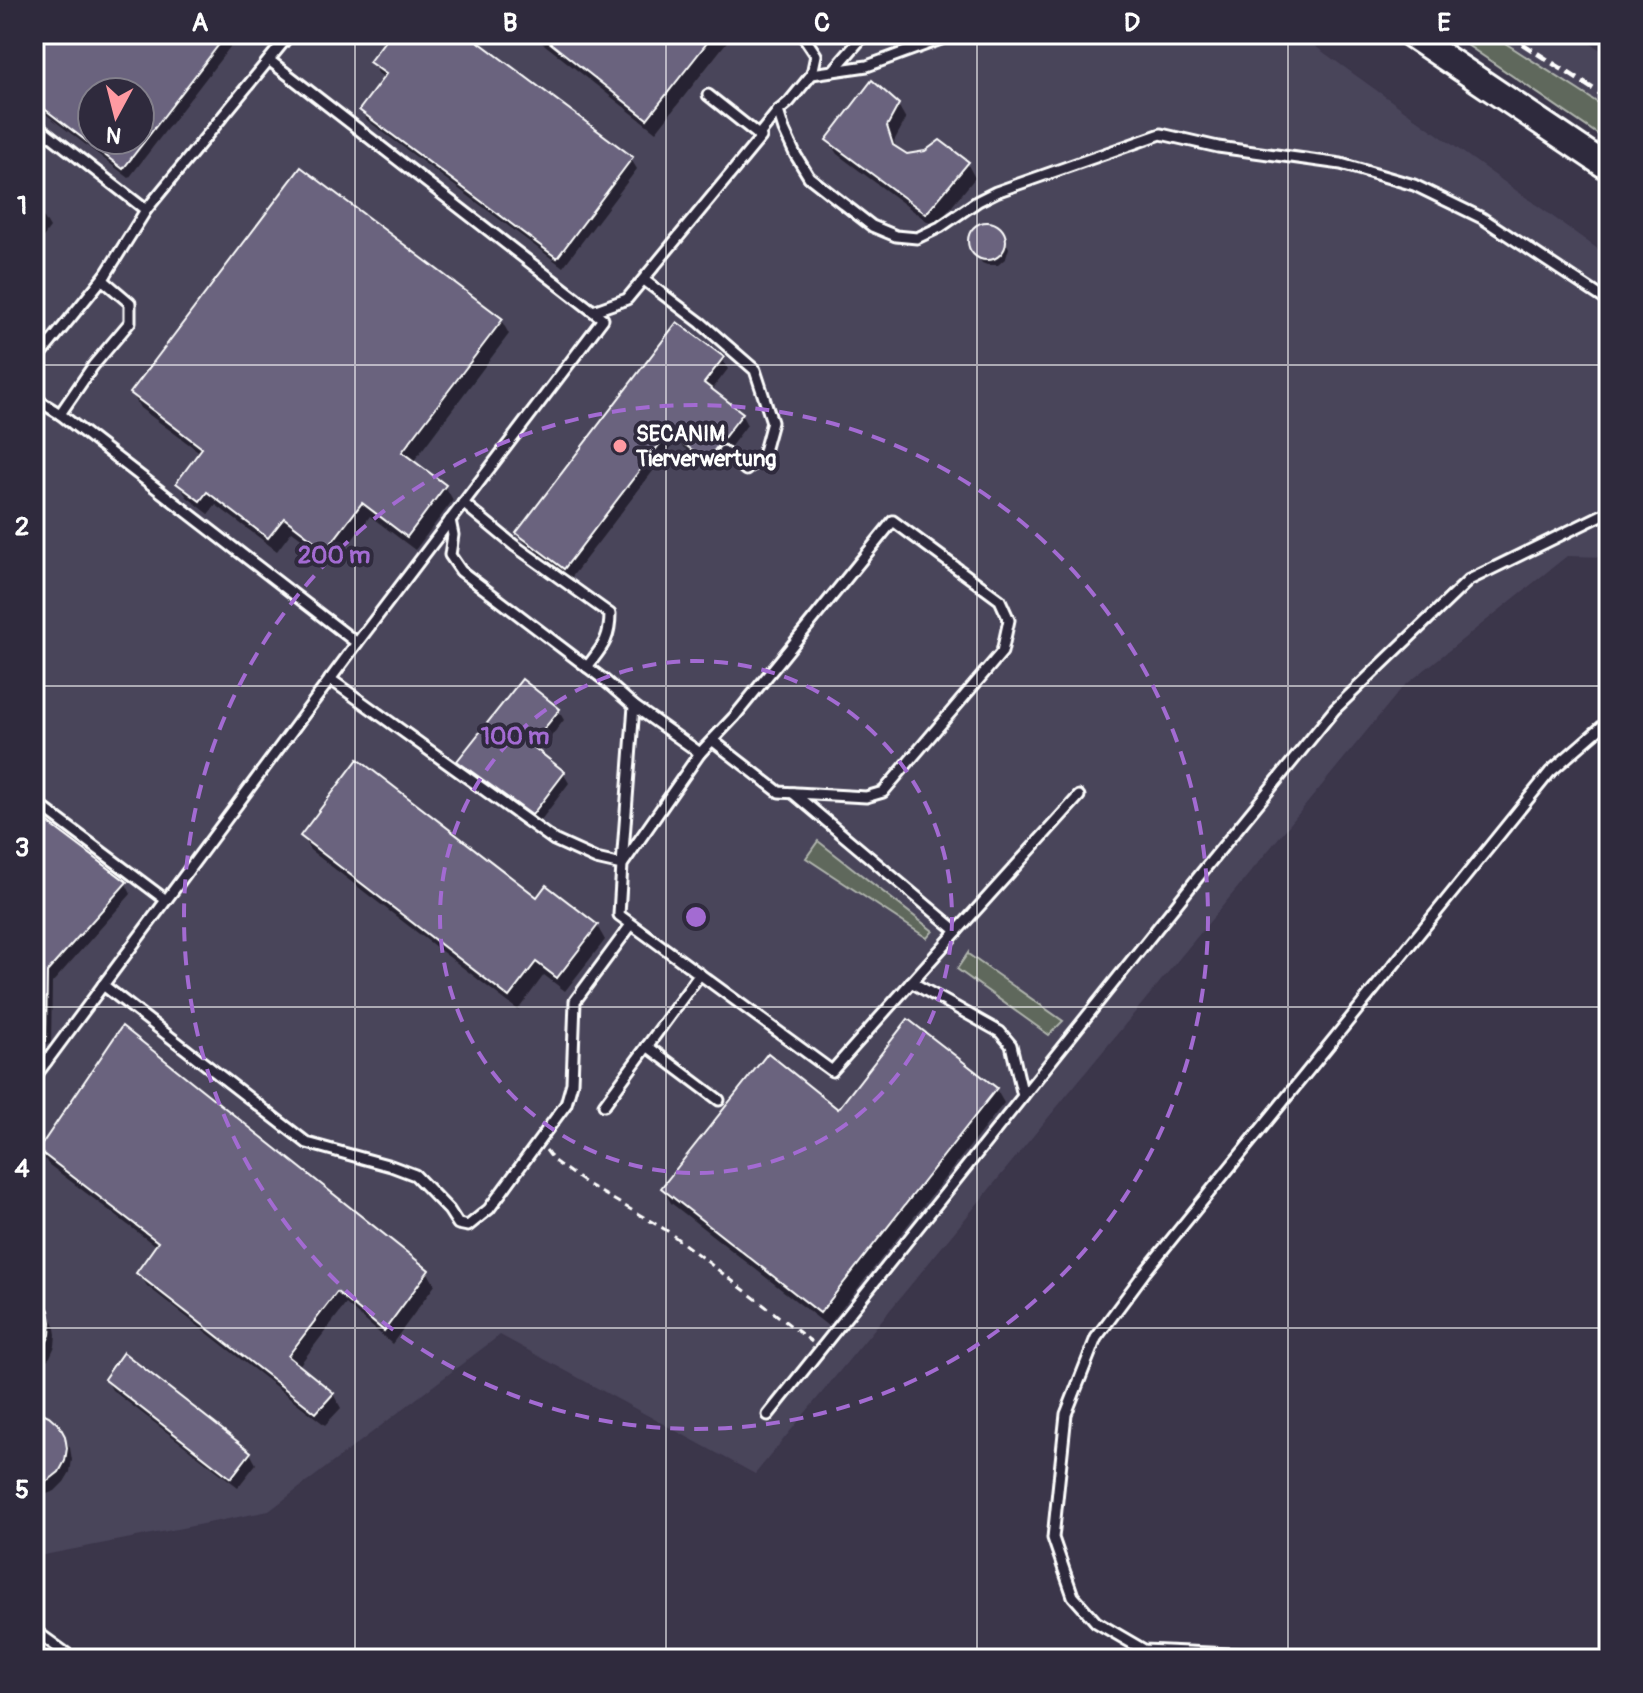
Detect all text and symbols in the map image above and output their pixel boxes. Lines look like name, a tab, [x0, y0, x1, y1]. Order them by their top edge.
text: A	[192, 7, 209, 39]
text: B	[503, 7, 517, 39]
text: C	[814, 7, 830, 39]
text: D	[1124, 7, 1140, 39]
text: E	[1437, 7, 1451, 39]
north arrow	[76, 76, 156, 156]
text: N	[104, 120, 123, 150]
text: 1	[17, 190, 27, 222]
place label: SECANIM Tierverwertung	[635, 420, 776, 473]
marker: SECANIM Tierverwertung	[611, 437, 629, 455]
text: 2	[15, 511, 29, 543]
text: 200 m	[298, 541, 370, 570]
text: 100 m	[481, 722, 549, 751]
text: 3	[15, 832, 29, 864]
centre of rings	[682, 903, 710, 931]
text: 4	[14, 1153, 30, 1185]
text: 5	[15, 1474, 29, 1506]

